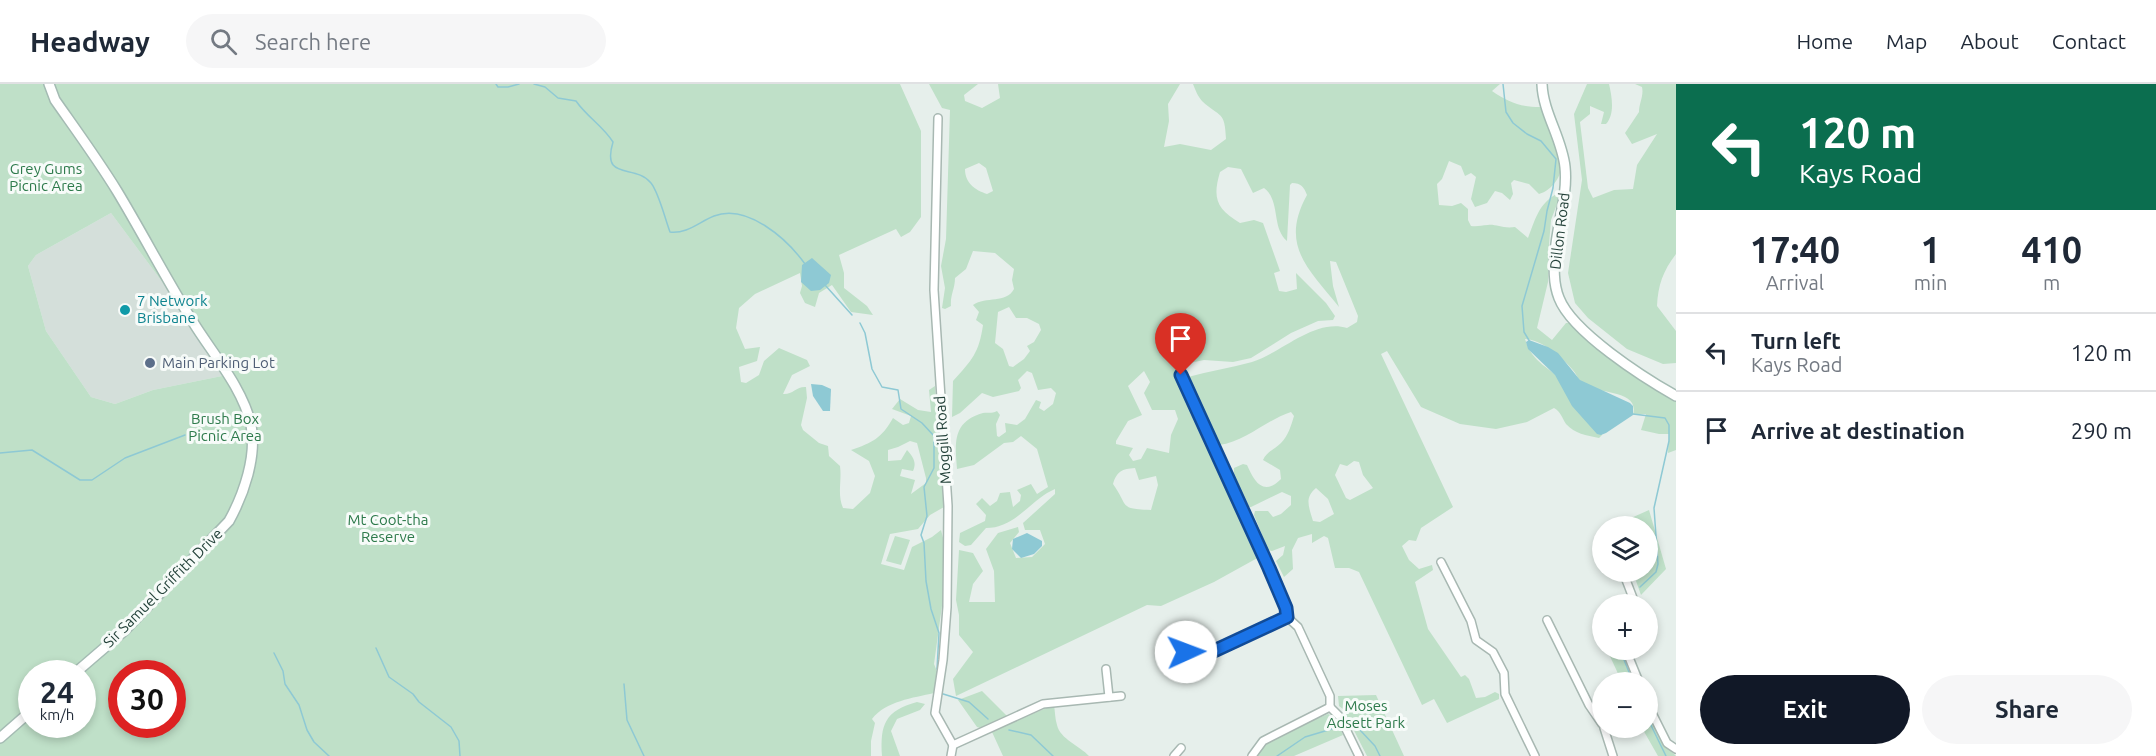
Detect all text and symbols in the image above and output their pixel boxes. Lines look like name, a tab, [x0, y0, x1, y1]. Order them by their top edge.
search box	[186, 14, 606, 68]
icon: search	[207, 25, 240, 58]
text: Headway	[30, 26, 150, 57]
text: Search here	[255, 29, 371, 54]
text: Home	[1796, 29, 1853, 53]
text: Map	[1886, 29, 1927, 53]
text: About	[1960, 29, 2019, 53]
text: Contact	[2052, 29, 2126, 53]
icon: left	[1700, 108, 1778, 186]
text: 120 m	[1799, 109, 1916, 156]
text: Kays Road	[1799, 158, 1922, 188]
park label: Grey Gums Picnic Area	[9, 160, 83, 194]
street label: Dillon Road	[1546, 191, 1573, 270]
text: 17:40	[1750, 229, 1840, 270]
text: 1	[1920, 229, 1941, 270]
text: 410	[2021, 229, 2082, 270]
text: Arrival	[1766, 271, 1824, 294]
text: min	[1914, 271, 1947, 294]
text: m	[2043, 271, 2060, 294]
place label: 7 Network Brisbane	[137, 292, 208, 326]
marker: 7 Network Brisbane	[118, 303, 132, 317]
pin	[1155, 313, 1206, 375]
icon: arrive	[1164, 322, 1197, 355]
text: Turn left	[1751, 328, 1841, 353]
icon: left	[1700, 336, 1733, 369]
text: 120 m	[2071, 340, 2132, 365]
text: Kays Road	[1751, 353, 1842, 376]
place label: Main Parking Lot	[162, 354, 275, 371]
marker: Main Parking Lot	[143, 356, 157, 370]
street label: Moggill Road	[931, 395, 954, 485]
park label: Brush Box Picnic Area	[188, 410, 262, 444]
icon: arrive	[1700, 414, 1733, 447]
text: Arrive at destination	[1751, 418, 1965, 443]
text: 290 m	[2071, 418, 2132, 443]
park label: Mt Coot-tha Reserve	[347, 511, 429, 545]
map controls	[1592, 516, 1658, 738]
button: layers	[1592, 516, 1658, 582]
street label: Sir Samuel Griffith Drive	[100, 525, 226, 651]
button: +	[1592, 594, 1658, 660]
position arrow	[1154, 620, 1218, 684]
speed limit sign: 30	[108, 660, 186, 738]
button: −	[1592, 672, 1658, 738]
text: 24	[40, 675, 74, 709]
button: Exit	[1700, 675, 1910, 744]
button: Share	[1922, 675, 2132, 744]
park label: Moses Adsett Park	[1327, 697, 1406, 731]
text: km/h	[40, 706, 74, 723]

